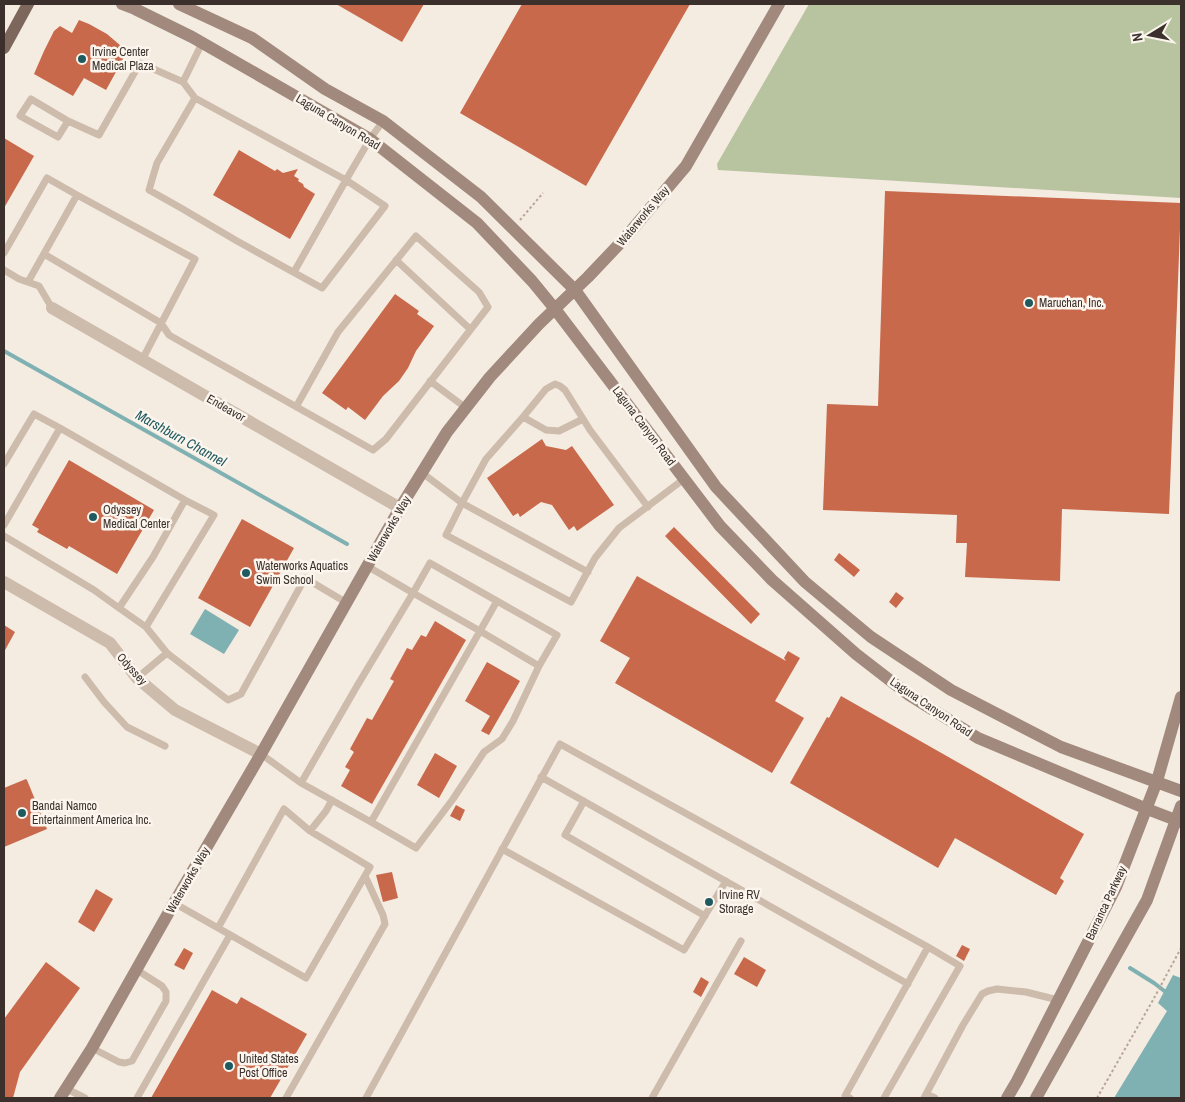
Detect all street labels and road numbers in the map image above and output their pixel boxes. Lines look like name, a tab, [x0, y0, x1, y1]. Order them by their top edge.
street label: Laguna Canyon Road	[293, 90, 383, 154]
street label: Waterworks Way	[613, 183, 673, 249]
street label: Laguna Canyon Road	[609, 383, 679, 469]
street label: Endeavor	[204, 391, 249, 426]
street label: Waterworks Way	[364, 493, 414, 565]
street label: Odyssey	[113, 649, 151, 689]
street label: Laguna Canyon Road	[887, 674, 975, 740]
street label: Waterworks Way	[163, 844, 213, 916]
street label: Barranca Parkway	[1082, 863, 1130, 943]

